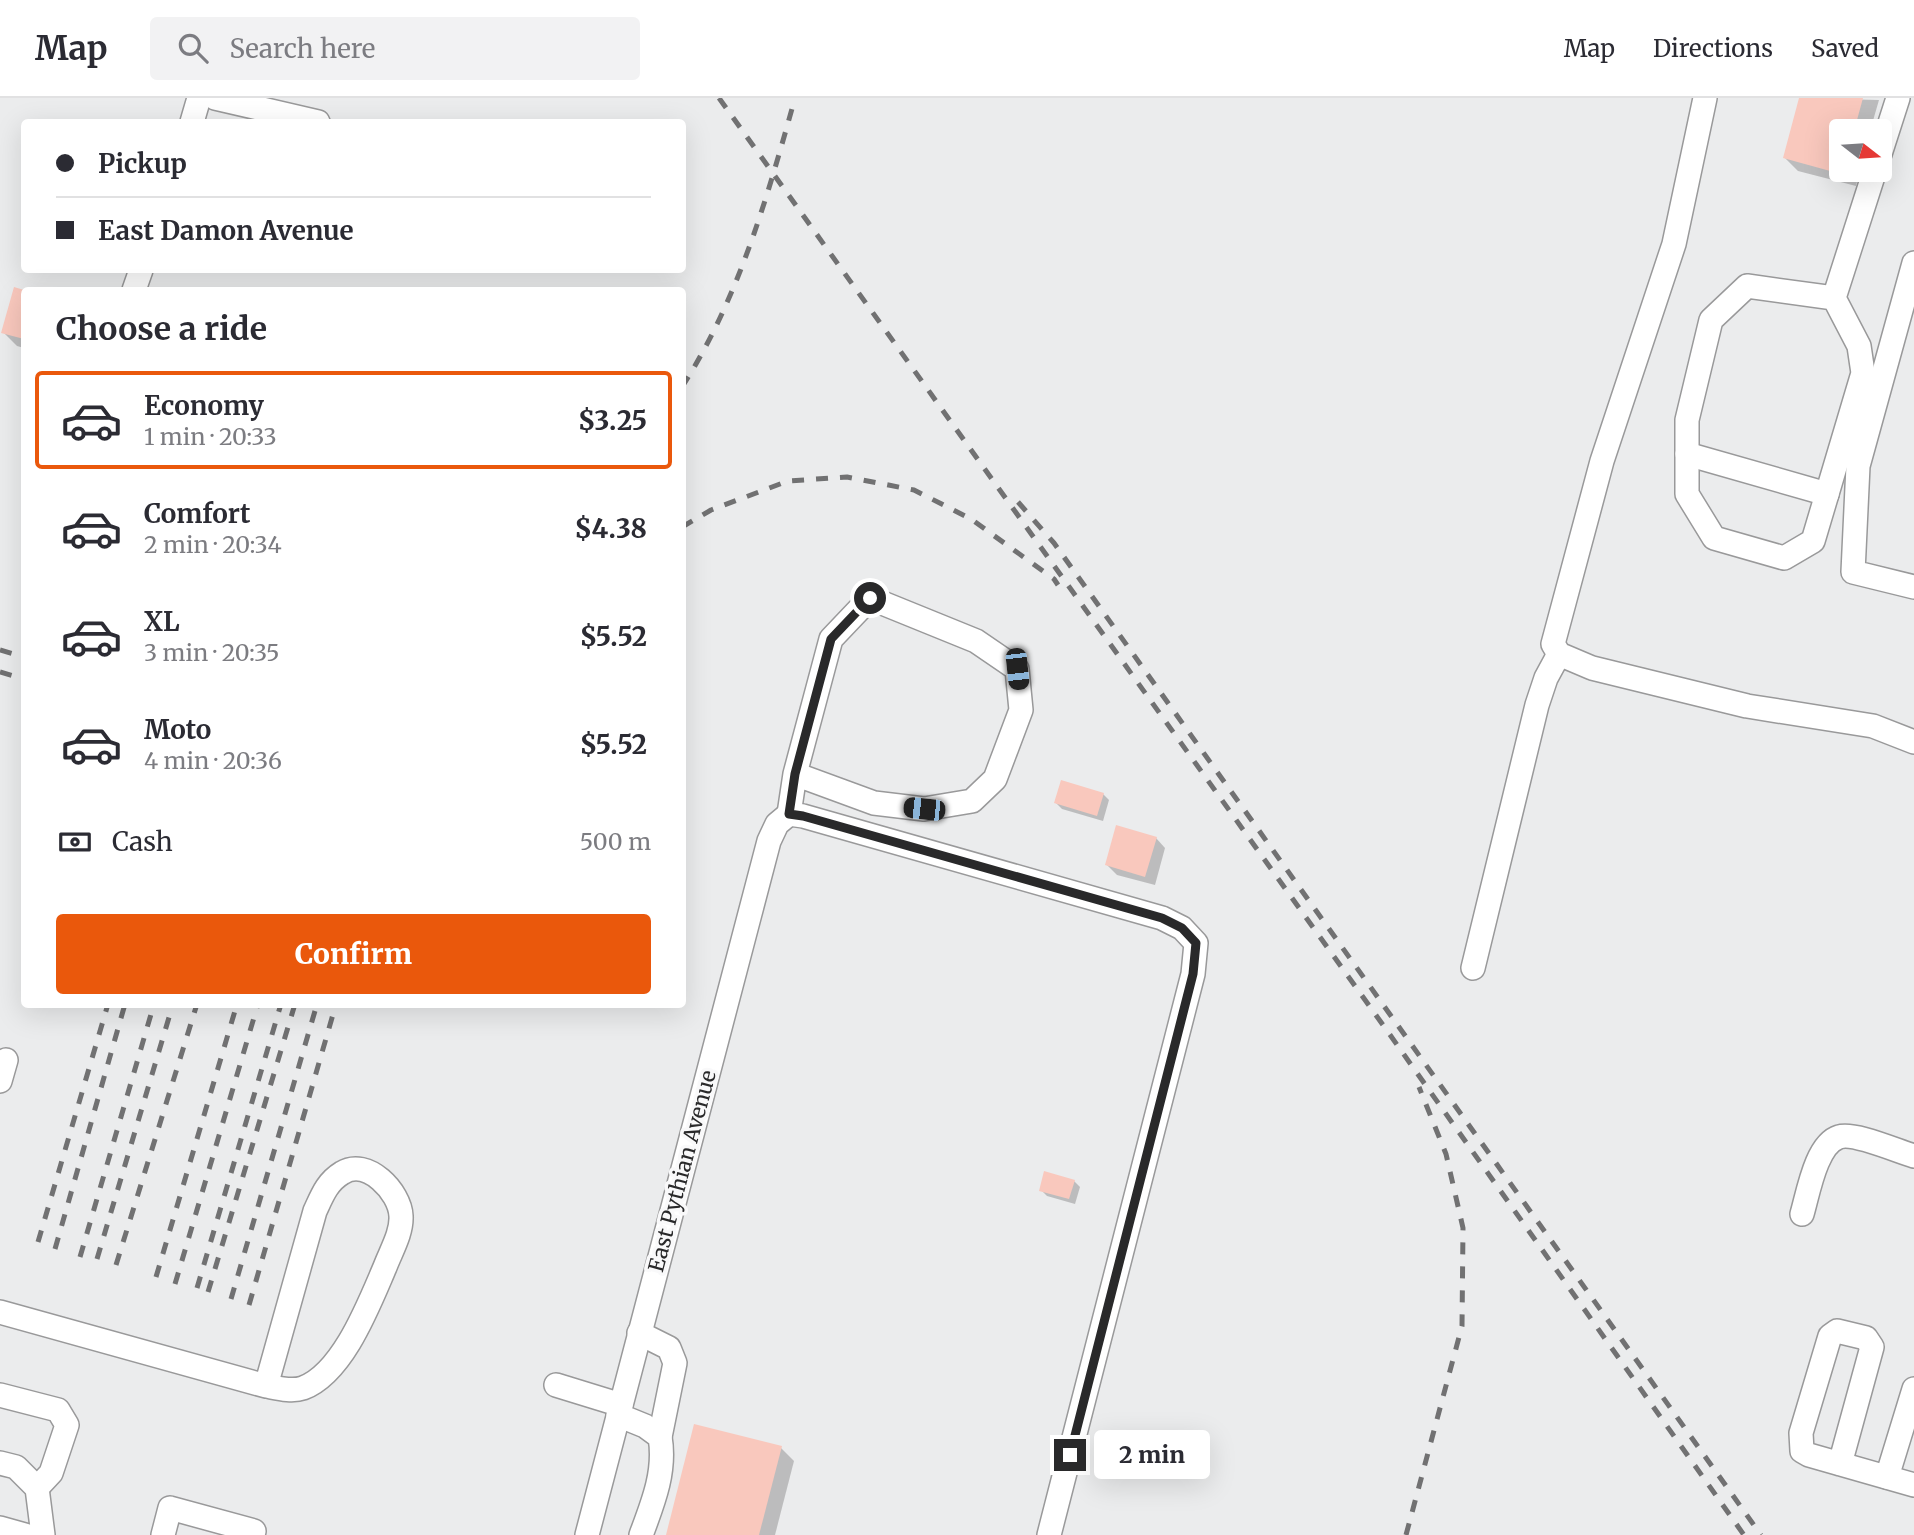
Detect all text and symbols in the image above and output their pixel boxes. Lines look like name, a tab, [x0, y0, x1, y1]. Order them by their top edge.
search box	[150, 17, 640, 80]
text: Map	[35, 28, 108, 69]
icon: search	[174, 29, 212, 67]
text: Search here	[230, 32, 375, 65]
text: Map	[1564, 33, 1615, 64]
text: Directions	[1653, 33, 1773, 64]
text: Saved	[1811, 33, 1879, 64]
north arrow	[1829, 119, 1892, 182]
map controls	[1829, 119, 1892, 182]
text: Pickup	[98, 147, 187, 180]
text: East Damon Avenue	[98, 214, 354, 247]
text: Choose a ride	[56, 309, 267, 349]
icon: car	[60, 389, 123, 452]
text: Economy	[144, 389, 264, 422]
text: $3.25	[578, 404, 647, 437]
text: 1 min · 20:33	[144, 422, 277, 451]
icon: car	[60, 497, 123, 560]
text: Comfort	[144, 497, 250, 530]
text: $4.38	[574, 512, 647, 545]
text: 2 min · 20:34	[144, 530, 282, 559]
route start	[854, 582, 886, 614]
icon: car	[60, 605, 123, 668]
text: XL	[144, 605, 180, 638]
text: $5.52	[580, 620, 647, 653]
text: 3 min · 20:35	[144, 638, 279, 667]
car	[1005, 647, 1030, 691]
icon: car	[60, 713, 123, 776]
text: Moto	[144, 713, 211, 746]
text: $5.52	[580, 728, 647, 761]
text: 4 min · 20:36	[144, 746, 282, 775]
car	[903, 796, 946, 822]
icon: cash	[56, 823, 94, 861]
text: Cash	[112, 825, 173, 858]
text: 500 m	[580, 827, 651, 856]
button: Confirm	[56, 914, 651, 994]
street label: East Pythian Avenue	[642, 1067, 722, 1275]
callout: 2 min	[1094, 1430, 1210, 1480]
route end	[1054, 1439, 1086, 1471]
text: 2 min	[1119, 1440, 1185, 1469]

